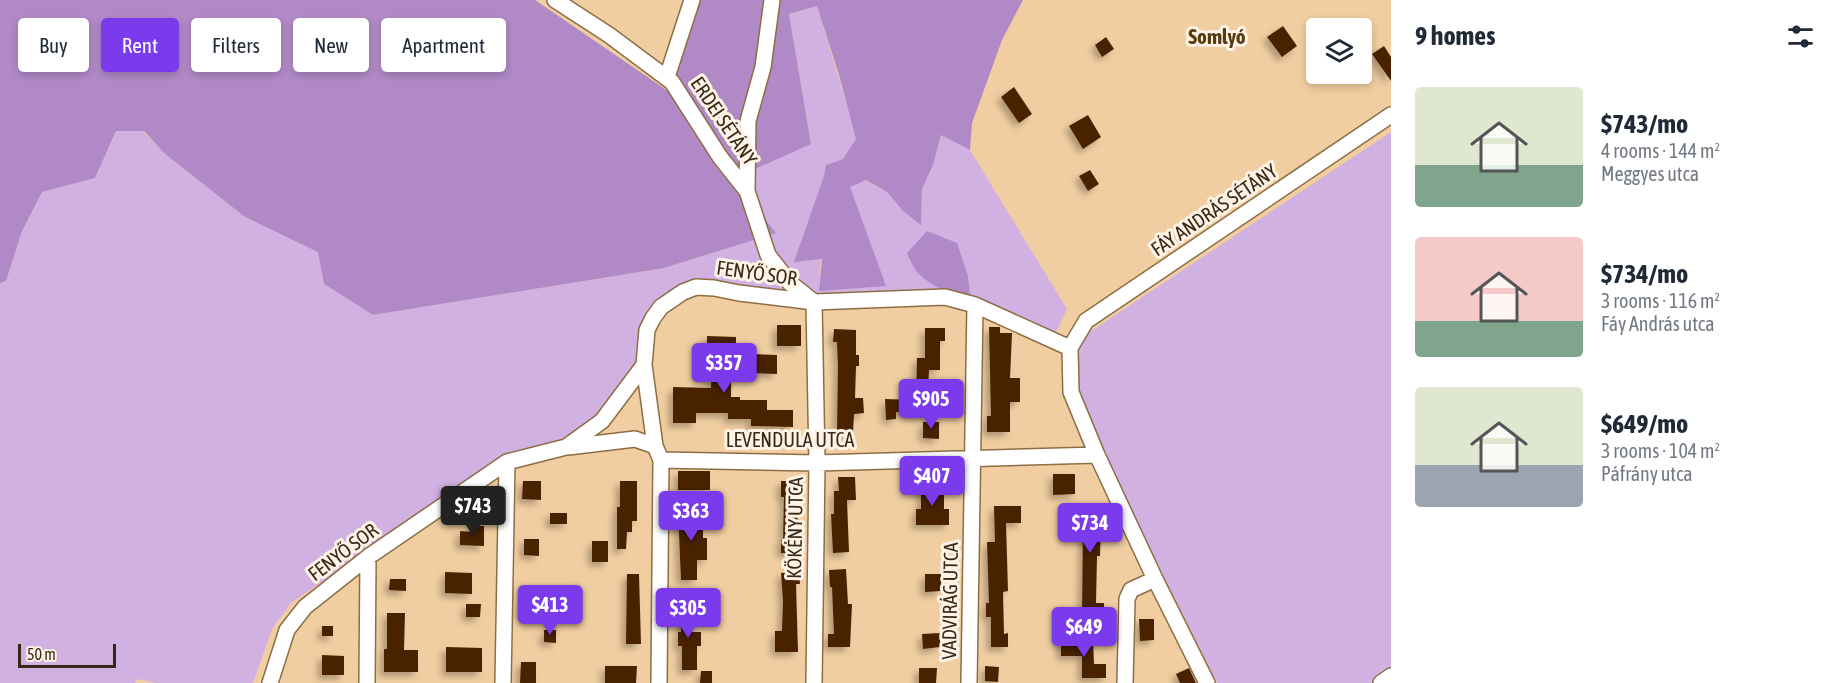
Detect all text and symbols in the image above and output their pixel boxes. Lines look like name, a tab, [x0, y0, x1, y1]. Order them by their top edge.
chip: Buy	[18, 18, 89, 72]
chip: Rent	[101, 18, 179, 72]
chip: Filters	[191, 18, 281, 72]
chip: New	[293, 18, 369, 72]
chip: Apartment	[381, 18, 506, 72]
map controls	[1306, 18, 1372, 84]
button: layers	[1306, 18, 1372, 84]
icon: filters	[1784, 20, 1817, 53]
text: 9 homes	[1415, 21, 1495, 51]
district label: Somlyó	[1188, 24, 1246, 48]
street label: ERDEI SÉTÁNY	[687, 72, 762, 169]
text: $743/mo	[1601, 109, 1688, 139]
icon: home	[1463, 111, 1535, 183]
text: 4 rooms · 144 m²	[1601, 139, 1720, 162]
street label: FÁY ANDRÁS SÉTÁNY	[1146, 159, 1281, 260]
text: Meggyes utca	[1601, 162, 1699, 185]
street label: FENYŐ SOR	[715, 255, 799, 290]
text: $734/mo	[1601, 259, 1688, 289]
icon: home	[1463, 261, 1535, 333]
text: 3 rooms · 116 m²	[1601, 289, 1720, 312]
text: Fáy András utca	[1601, 312, 1714, 335]
pin: $357	[688, 343, 760, 394]
text: $357	[706, 351, 742, 374]
pin: $905	[895, 379, 967, 430]
text: $905	[913, 387, 949, 410]
text: $649/mo	[1601, 409, 1688, 439]
icon: home	[1463, 411, 1535, 483]
street label: LEVENDULA UTCA	[726, 428, 855, 451]
text: 3 rooms · 104 m²	[1601, 439, 1720, 462]
pin: $407	[896, 456, 968, 507]
text: Páfrány utca	[1601, 462, 1693, 485]
text: $407	[914, 464, 950, 487]
street label: KÖKÉNY UTCA	[782, 477, 807, 579]
pin: $743	[437, 486, 509, 537]
pin: $363	[655, 491, 727, 542]
text: $743	[455, 494, 491, 517]
text: $363	[673, 499, 709, 522]
pin: $734	[1054, 503, 1126, 554]
text: $734	[1072, 511, 1108, 534]
street label: FENYŐ SOR	[303, 518, 382, 585]
street label: VADVIRÁG UTCA	[937, 542, 962, 660]
pin: $413	[514, 585, 586, 636]
pin: $305	[652, 588, 724, 639]
text: $413	[532, 593, 568, 616]
text: $305	[670, 596, 706, 619]
pin: $649	[1048, 607, 1120, 658]
text: $649	[1066, 615, 1102, 638]
scale bar	[18, 641, 116, 668]
text: 50 m	[27, 645, 56, 663]

